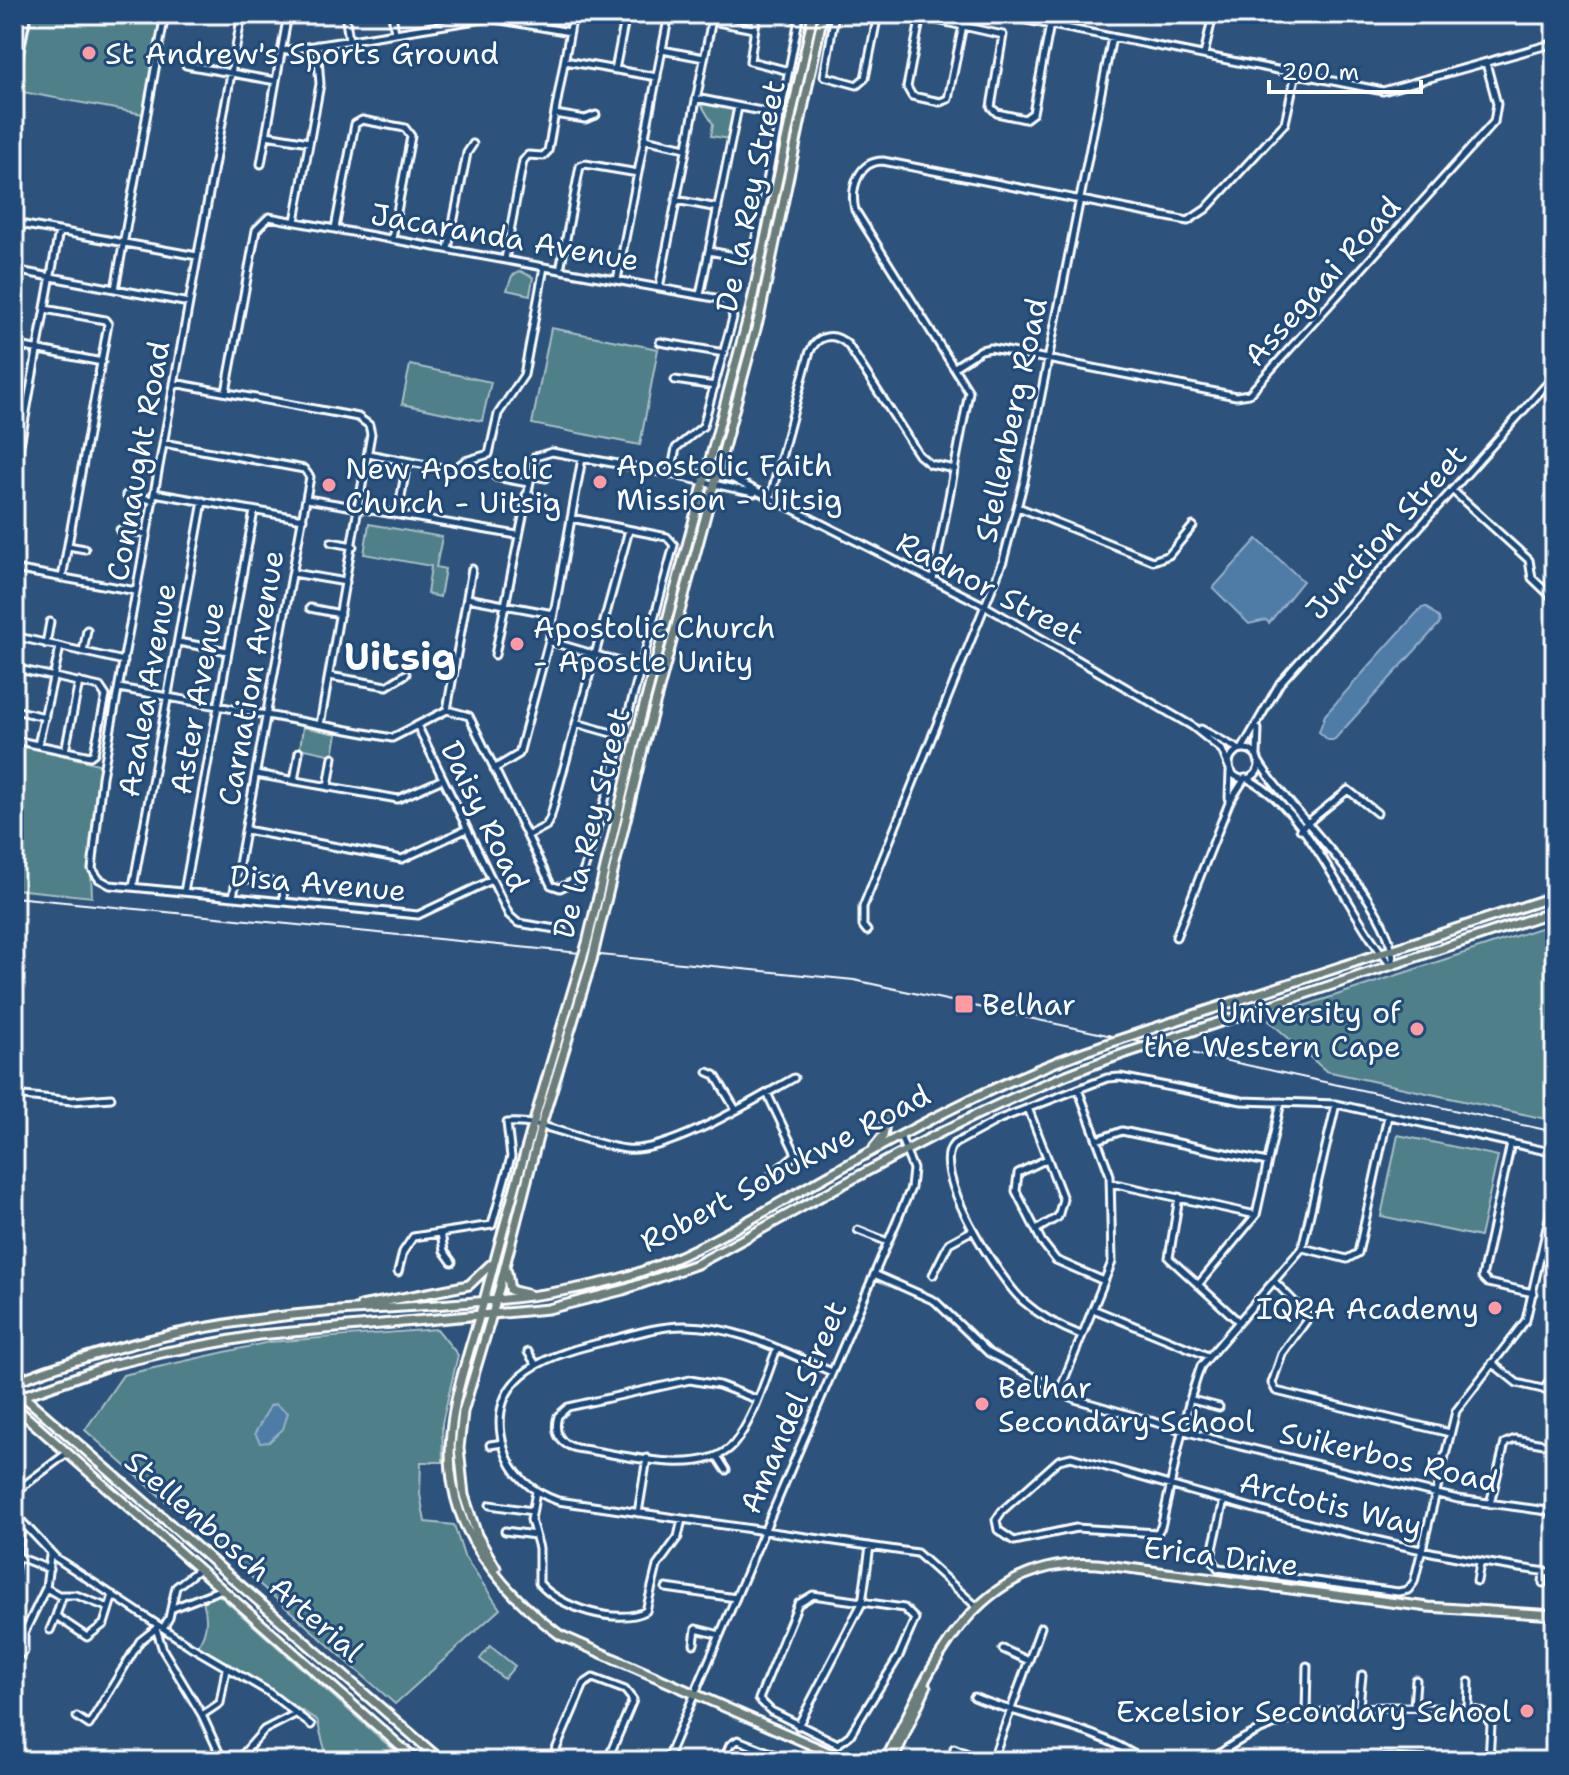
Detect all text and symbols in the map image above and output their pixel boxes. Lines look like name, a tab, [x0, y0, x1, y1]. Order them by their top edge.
place label: St Andrew's Sports Ground	[105, 33, 499, 74]
marker: St Andrew's Sports Ground	[80, 44, 98, 62]
scale bar	[1269, 44, 1421, 94]
text: 200 m	[1281, 56, 1359, 88]
street label: De la Rey Street	[705, 76, 795, 316]
street label: Assegaai Road	[1234, 187, 1410, 375]
street label: Jacaranda Avenue	[368, 193, 642, 281]
street label: Stellenberg Road	[965, 294, 1057, 546]
street label: Connaught Road	[97, 338, 179, 584]
street label: Junction Street	[1296, 435, 1476, 629]
place label: Apostolic Faith Mission - Uitsig	[616, 445, 842, 520]
place label: New Apostolic Church - Uitsig	[345, 448, 561, 523]
marker: Apostolic Faith Mission - Uitsig	[591, 473, 609, 491]
marker: New Apostolic Church - Uitsig	[320, 476, 338, 494]
street label: Radnor Street	[889, 522, 1091, 654]
street label: Carnation Avenue	[208, 547, 294, 809]
street label: Azalea Avenue	[108, 580, 186, 800]
street label: Aster Avenue	[160, 599, 234, 797]
place label: Apostolic Church - Apostle Unity	[533, 607, 775, 682]
district label: Uitsig	[344, 631, 456, 682]
marker: Apostolic Church - Apostle Unity	[508, 635, 526, 653]
street label: De la Rey Street	[542, 703, 640, 943]
street label: Daisy Road	[431, 734, 539, 898]
street label: Disa Avenue	[228, 855, 408, 911]
place label: Belhar	[982, 984, 1076, 1025]
place label: University of the Western Cape	[1144, 992, 1402, 1067]
marker: Belhar	[953, 993, 975, 1015]
marker: University of the Western Cape	[1408, 1020, 1426, 1038]
street label: Robert Sobukwe Road	[633, 1074, 937, 1262]
place label: IQRA Academy	[1256, 1288, 1479, 1329]
street label: Amandel Street	[730, 1294, 856, 1520]
marker: IQRA Academy	[1486, 1299, 1504, 1317]
place label: Belhar Secondary School	[998, 1367, 1254, 1442]
marker: Belhar Secondary School	[973, 1395, 991, 1413]
street label: Suikerbos Road	[1276, 1412, 1502, 1502]
street label: Stellenbosch Arterial	[116, 1441, 372, 1671]
street label: Arctotis Way	[1235, 1462, 1427, 1546]
street label: Erica Drive	[1141, 1526, 1301, 1586]
place label: Excelsior Secondary School	[1116, 1691, 1511, 1732]
marker: Excelsior Secondary School	[1518, 1702, 1536, 1720]

